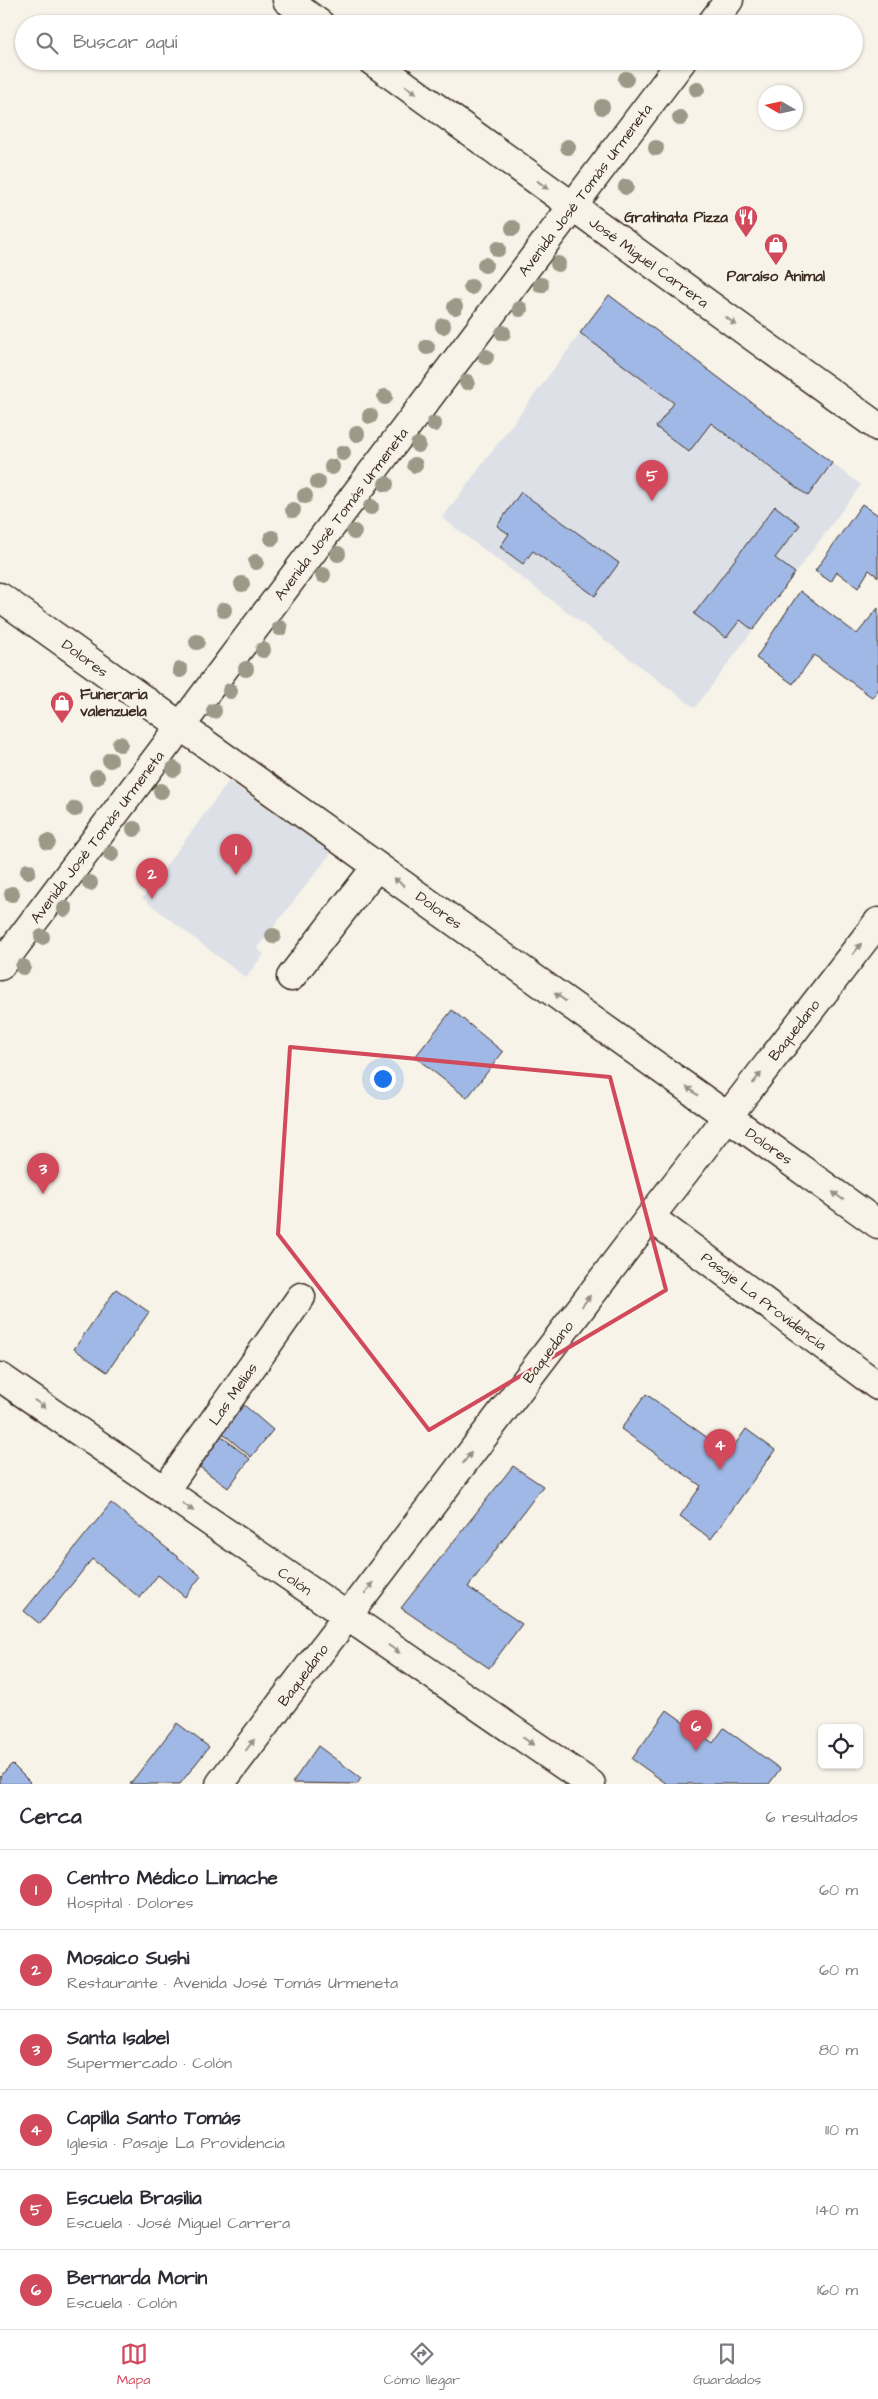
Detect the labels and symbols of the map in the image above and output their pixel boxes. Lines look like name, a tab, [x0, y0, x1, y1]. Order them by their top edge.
one-way arrow	[404, 85, 418, 95]
north arrow	[758, 85, 803, 130]
street label: Avenida José Tomás Urmeneta	[514, 99, 658, 281]
one-way arrow	[536, 180, 550, 190]
restaurant icon: Gratinata Pizza	[733, 204, 759, 238]
place label: Gratinata Pizza	[624, 207, 728, 228]
street label: José Miguel Carrera	[584, 212, 713, 314]
shop icon: Paraíso Animal	[763, 232, 789, 266]
place label: Paraíso Animal	[727, 266, 826, 287]
one-way arrow	[724, 316, 738, 326]
street label: Avenida José Tomás Urmeneta	[270, 423, 414, 605]
pin: 5	[636, 460, 668, 501]
street label: Dolores	[57, 634, 113, 683]
place label: Funeraria valenzuela	[80, 684, 148, 722]
shop icon: Funeraria valenzuela	[49, 690, 75, 724]
street label: Avenida José Tomás Urmeneta	[26, 746, 170, 928]
pin: 1	[220, 834, 252, 875]
pin: 2	[136, 858, 168, 899]
one-way arrow	[392, 877, 406, 887]
street label: Dolores	[411, 886, 467, 935]
one-way arrow	[851, 943, 862, 956]
one-way arrow	[553, 992, 566, 1002]
street label: Baquedano	[764, 995, 825, 1066]
your location	[370, 1066, 396, 1092]
one-way arrow	[752, 1071, 762, 1085]
one-way arrow	[685, 1086, 699, 1096]
street label: Dolores	[741, 1123, 797, 1170]
pin: 3	[27, 1153, 59, 1194]
one-way arrow	[832, 1190, 845, 1201]
street label: Pasaje La Providencia	[697, 1247, 831, 1356]
one-way arrow	[581, 1295, 592, 1308]
street label: Baquedano	[518, 1316, 579, 1388]
street label: Las Melias	[204, 1358, 263, 1430]
one-way arrow	[33, 1400, 47, 1409]
pin: 4	[704, 1429, 736, 1470]
one-way arrow	[462, 1451, 472, 1465]
one-way arrow	[182, 1502, 195, 1512]
street label: Colón	[273, 1562, 316, 1601]
one-way arrow	[363, 1582, 374, 1595]
street label: Baquedano	[273, 1639, 334, 1711]
one-way arrow	[387, 1644, 401, 1654]
pin: 6	[680, 1710, 712, 1751]
one-way arrow	[521, 1736, 535, 1746]
one-way arrow	[244, 1739, 255, 1752]

